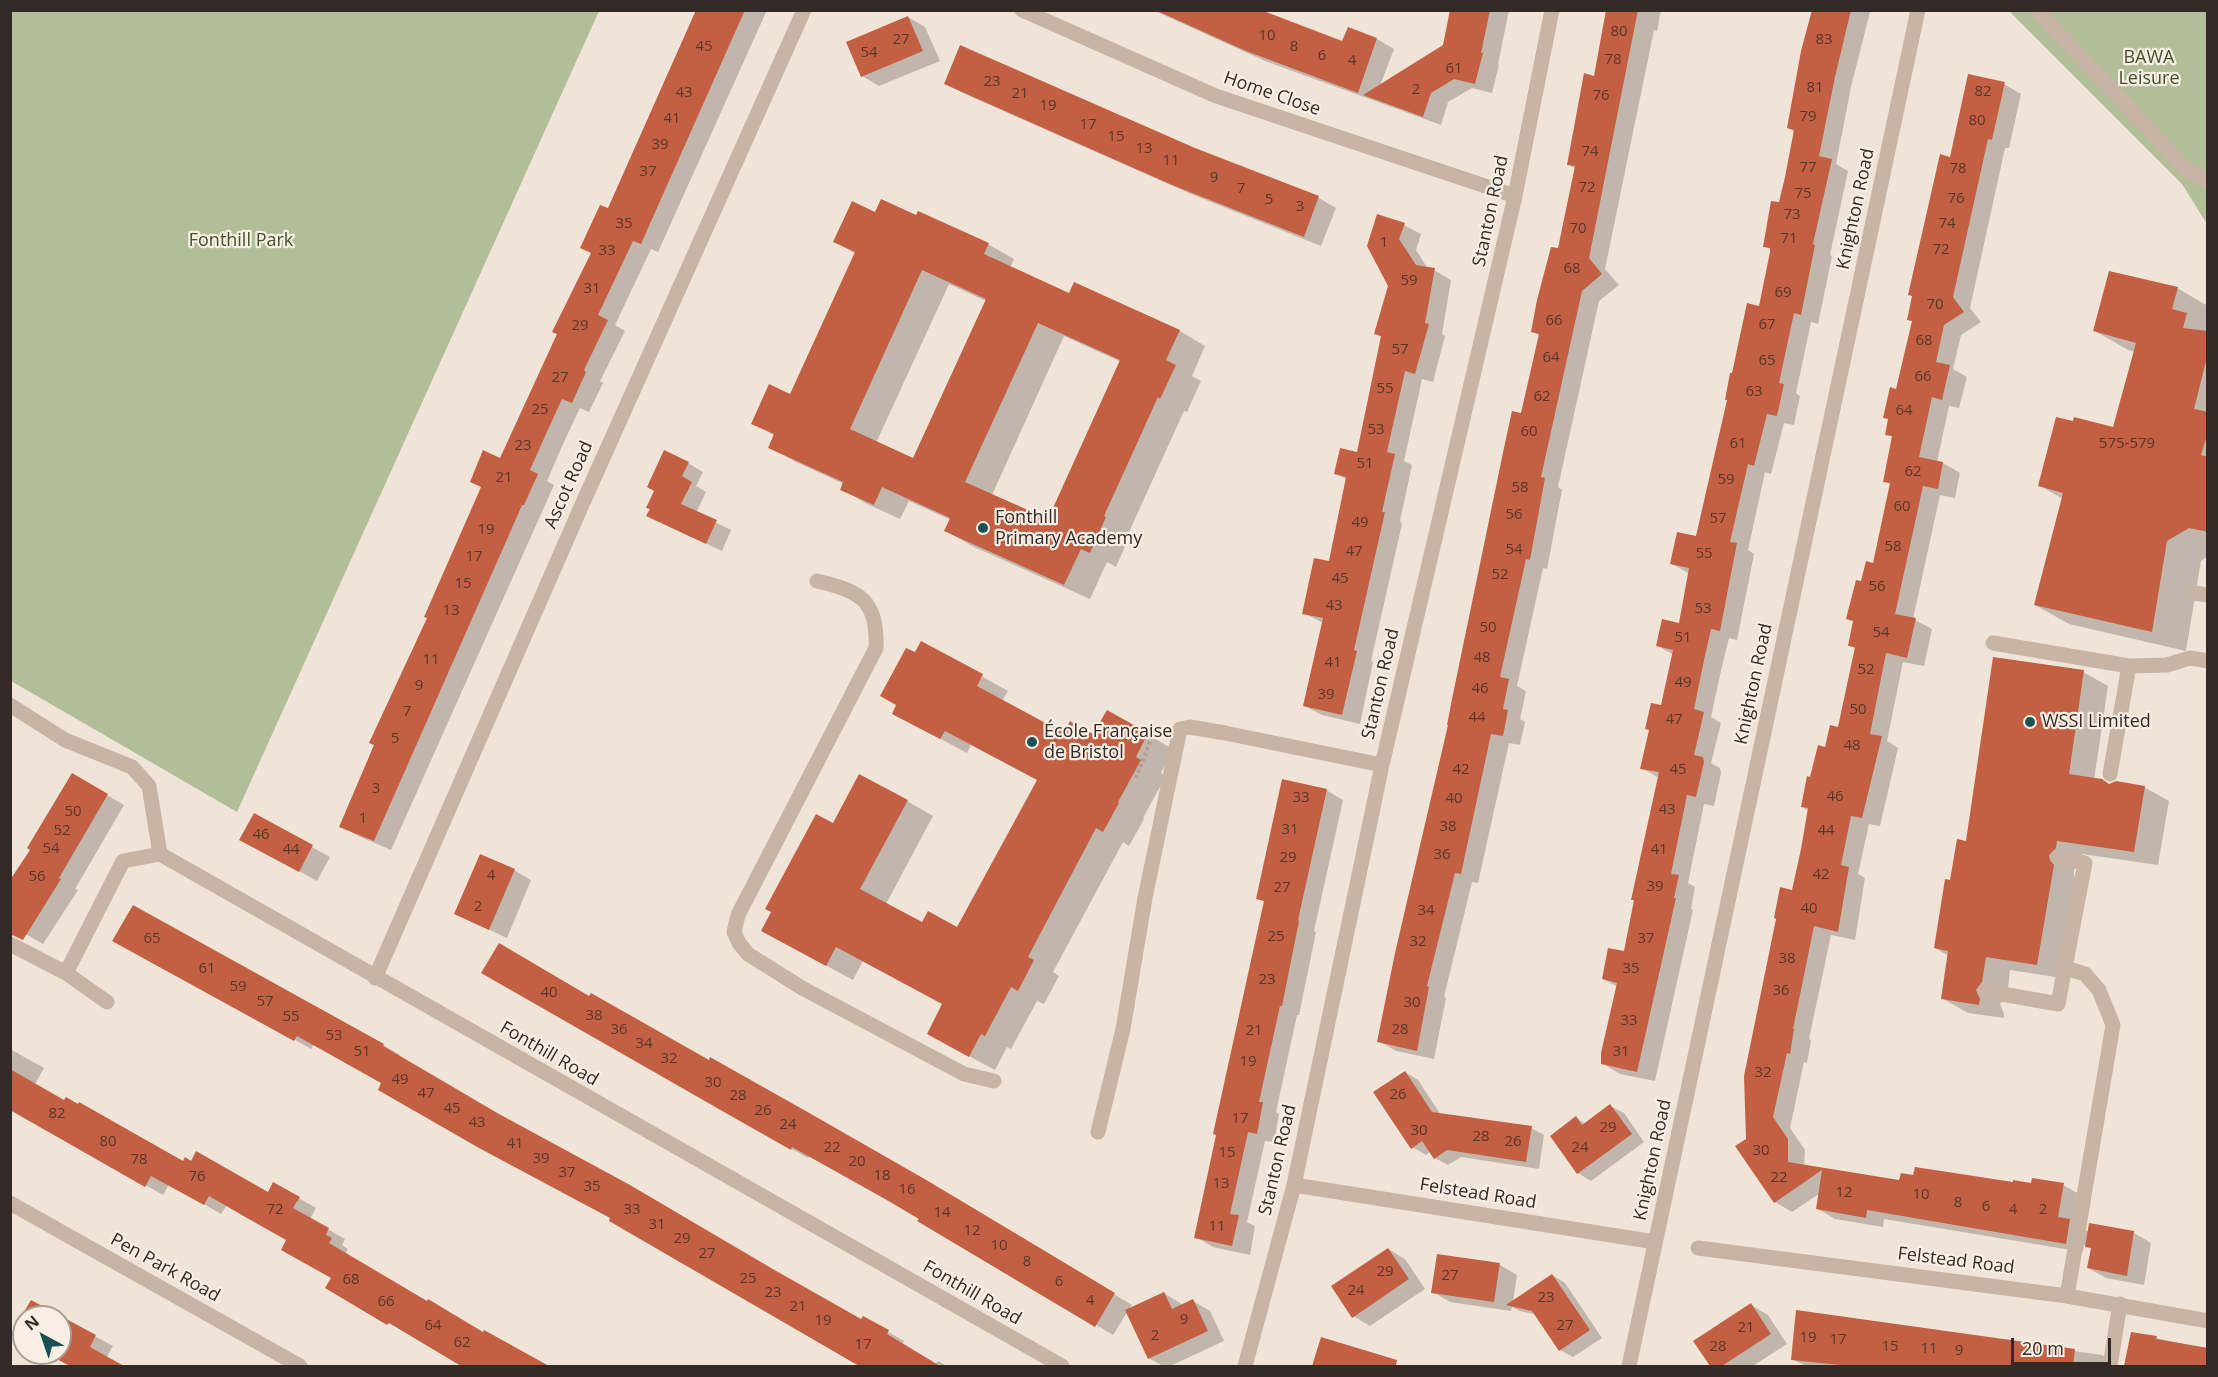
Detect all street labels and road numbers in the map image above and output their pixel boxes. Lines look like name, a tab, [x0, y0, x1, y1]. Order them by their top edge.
street label: Home Close	[1221, 67, 1323, 121]
street label: Knighton Road	[1833, 146, 1879, 272]
street label: Stanton Road	[1469, 153, 1513, 269]
street label: Ascot Road	[540, 438, 598, 532]
street label: Knighton Road	[1731, 621, 1777, 747]
street label: Stanton Road	[1358, 626, 1404, 742]
street label: Fonthill Road	[496, 1017, 602, 1091]
street label: Knighton Road	[1630, 1097, 1676, 1223]
street label: Stanton Road	[1255, 1102, 1301, 1218]
street label: Felstead Road	[1418, 1174, 1538, 1214]
street label: Pen Park Road	[106, 1229, 224, 1307]
street label: Felstead Road	[1896, 1243, 2016, 1279]
street label: Fonthill Road	[919, 1256, 1025, 1330]

